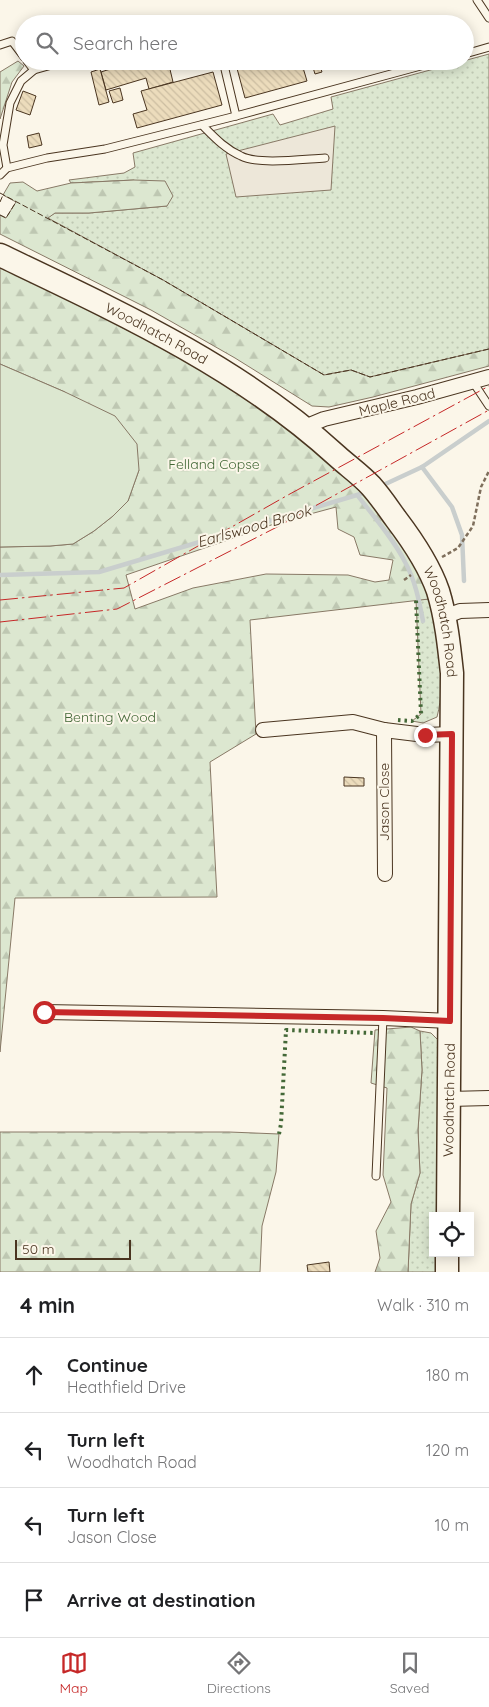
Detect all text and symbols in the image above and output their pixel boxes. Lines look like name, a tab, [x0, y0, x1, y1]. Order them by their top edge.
search box	[15, 15, 474, 70]
icon: search	[33, 29, 61, 57]
text: Search here	[73, 31, 178, 55]
street label: Woodhatch Road	[102, 298, 211, 368]
street label: Maple Road	[357, 384, 437, 420]
park label: Felland Copse	[168, 455, 260, 473]
water label: Earlswood Brook	[195, 500, 315, 551]
street label: Woodhatch Road	[419, 563, 461, 678]
park label: Benting Wood	[64, 708, 156, 726]
route end	[414, 724, 437, 747]
street label: Jason Close	[375, 763, 393, 841]
route start	[33, 1001, 56, 1024]
street label: Woodhatch Road	[439, 1043, 459, 1157]
map controls	[429, 1212, 474, 1257]
button: locate	[429, 1212, 474, 1257]
scale bar	[15, 1237, 131, 1260]
text: 50 m	[22, 1240, 55, 1258]
text: 4 min	[20, 1292, 75, 1318]
text: Walk · 310 m	[377, 1295, 469, 1315]
text: Continue	[67, 1353, 148, 1377]
icon: ahead	[20, 1361, 48, 1389]
text: 180 m	[426, 1365, 469, 1385]
text: Heathfield Drive	[67, 1377, 186, 1397]
text: Turn left	[67, 1428, 145, 1452]
icon: left	[20, 1436, 48, 1464]
text: 120 m	[426, 1440, 469, 1460]
text: Woodhatch Road	[67, 1452, 197, 1472]
text: Turn left	[67, 1503, 145, 1527]
icon: left	[20, 1511, 48, 1539]
text: 10 m	[435, 1515, 469, 1535]
text: Jason Close	[67, 1527, 157, 1547]
icon: arrive	[20, 1586, 48, 1614]
text: Arrive at destination	[67, 1588, 256, 1612]
tab: Map	[59, 1649, 88, 1697]
tab: Directions	[207, 1649, 271, 1697]
tab: Saved	[390, 1649, 430, 1697]

